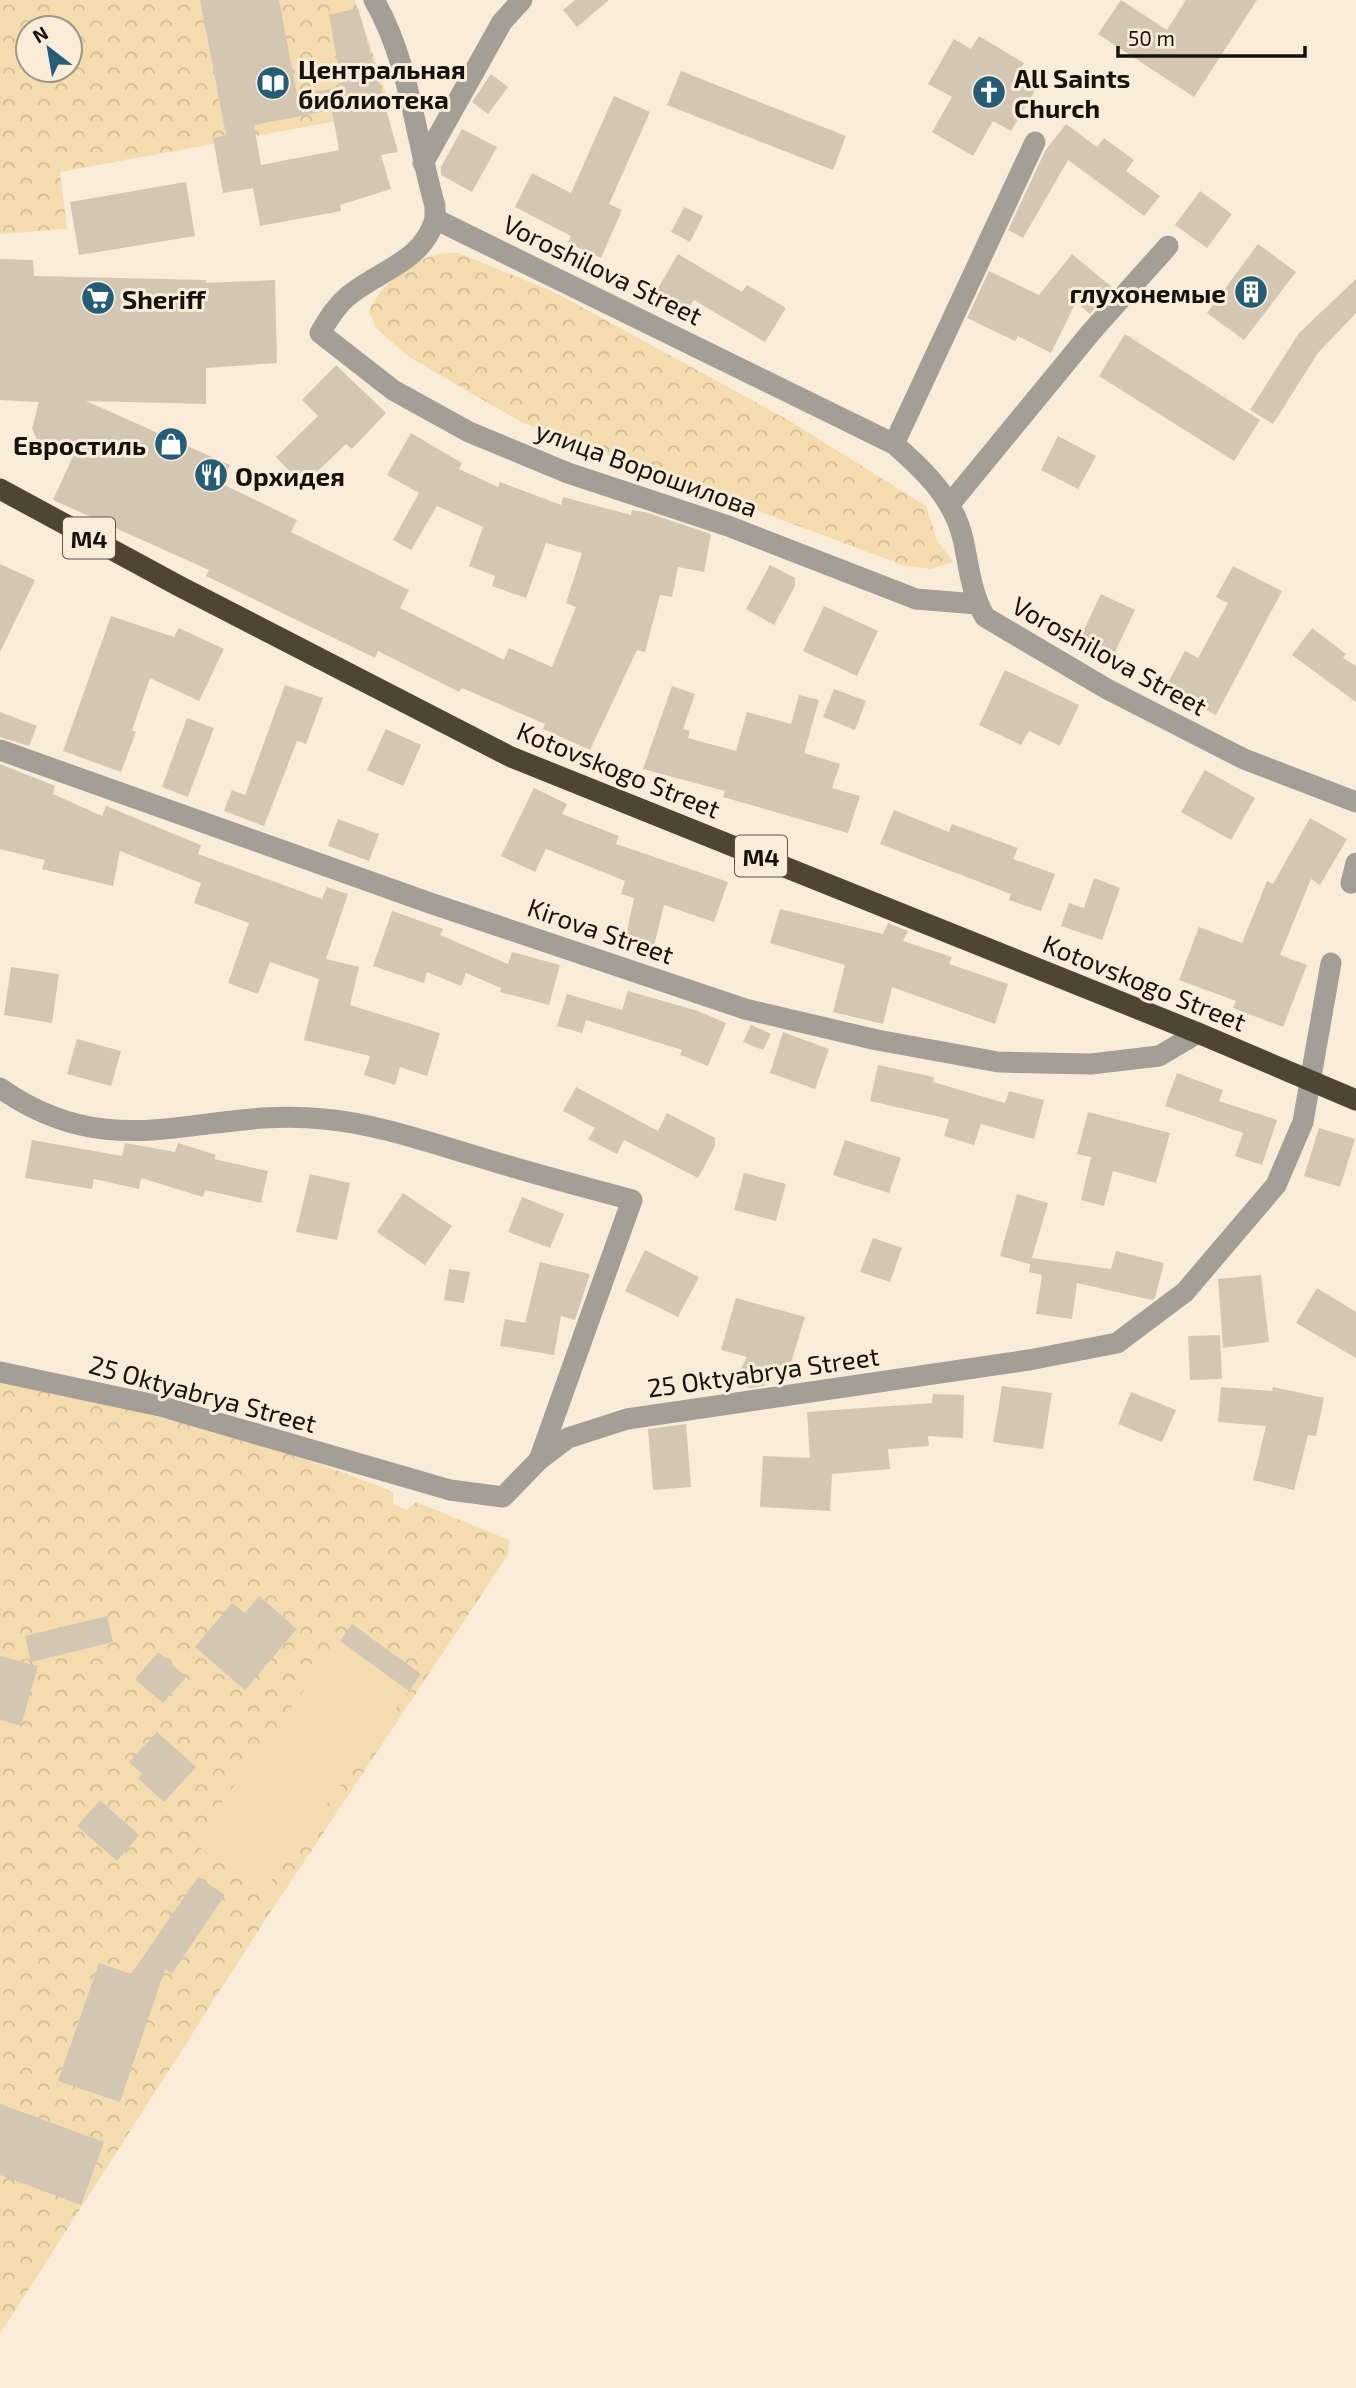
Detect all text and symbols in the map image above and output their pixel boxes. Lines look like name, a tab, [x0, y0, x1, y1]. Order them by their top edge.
north arrow	[14, 14, 84, 84]
scale bar	[1118, 14, 1305, 58]
text: N	[28, 21, 52, 47]
text: 50 m	[1128, 25, 1175, 50]
place label: Центральная библиотека	[298, 53, 466, 114]
place label: All Saints Church	[1014, 62, 1130, 123]
library icon: Центральная библиотека	[254, 64, 292, 102]
church icon: All Saints Church	[970, 73, 1008, 111]
street label: Voroshilova Street	[498, 207, 708, 331]
building icon: глухонемые	[1232, 273, 1270, 311]
place label: глухонемые	[1070, 277, 1226, 308]
supermarket icon: Sheriff	[79, 279, 117, 317]
place label: Sheriff	[122, 283, 207, 314]
street label: улица Ворошилова	[531, 413, 762, 523]
shop icon: Евростиль	[152, 425, 190, 463]
place label: Евростиль	[13, 429, 146, 460]
restaurant icon: Орхидея	[192, 456, 230, 494]
place label: Орхидея	[235, 460, 345, 491]
road number: M4	[63, 518, 115, 558]
street label: Voroshilova Street	[1007, 589, 1213, 721]
street label: Kotovskogo Street	[513, 714, 725, 824]
road number: M4	[735, 836, 787, 876]
street label: Kirova Street	[524, 891, 678, 970]
street label: Kotovskogo Street	[1039, 927, 1251, 1037]
street label: 25 Oktyabrya Street	[645, 1339, 881, 1403]
street label: 25 Oktyabrya Street	[86, 1348, 320, 1438]

